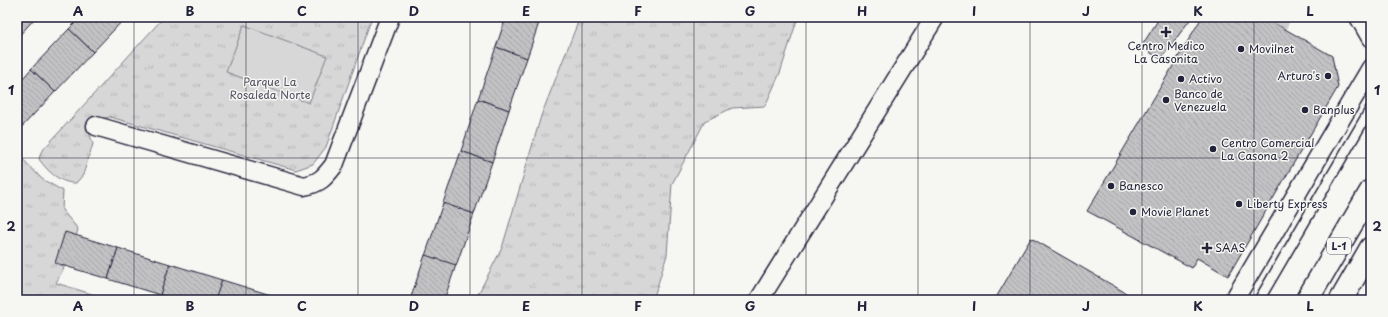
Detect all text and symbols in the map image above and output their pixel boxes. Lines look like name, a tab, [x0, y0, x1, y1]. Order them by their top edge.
text: A	[73, 1, 83, 20]
text: B	[186, 1, 195, 20]
text: C	[297, 1, 307, 20]
text: D	[409, 1, 419, 20]
text: E	[522, 1, 530, 20]
text: F	[634, 1, 642, 20]
text: G	[745, 1, 755, 20]
text: H	[857, 1, 867, 20]
text: I	[972, 1, 976, 20]
text: J	[1082, 1, 1090, 20]
text: K	[1193, 1, 1203, 20]
text: L	[1306, 1, 1314, 20]
marker: Centro Medico La Casonita	[1160, 26, 1172, 38]
place label: Centro Medico La Casonita	[1127, 37, 1205, 67]
place label: Movilnet	[1249, 40, 1295, 57]
marker: Movilnet	[1236, 44, 1246, 54]
place label: Arturo's	[1277, 67, 1320, 84]
place label: Activo	[1189, 70, 1222, 87]
marker: Arturo's	[1323, 71, 1333, 81]
park label: Parque La Rosaleda Norte	[229, 73, 311, 103]
marker: Activo	[1176, 74, 1186, 84]
text: 1	[8, 80, 14, 99]
text: 1	[1374, 80, 1380, 99]
place label: Banco de Venezuela	[1174, 85, 1227, 115]
marker: Banco de Venezuela	[1161, 95, 1171, 105]
place label: Banplus	[1313, 101, 1355, 118]
marker: Banplus	[1300, 105, 1310, 115]
place label: Centro Comercial La Casona 2	[1221, 134, 1314, 164]
marker: Centro Comercial La Casona 2	[1208, 144, 1218, 154]
place label: Banesco	[1119, 177, 1163, 194]
marker: Banesco	[1106, 181, 1116, 191]
place label: Liberty Express	[1247, 195, 1327, 212]
marker: Liberty Express	[1234, 199, 1244, 209]
place label: Movie Planet	[1141, 203, 1210, 220]
marker: Movie Planet	[1128, 207, 1138, 217]
text: 2	[6, 216, 16, 235]
text: 2	[1372, 216, 1382, 235]
road number: L-1	[1327, 238, 1351, 254]
place label: SAAS	[1215, 239, 1245, 256]
marker: SAAS	[1202, 243, 1212, 253]
text: A	[73, 296, 83, 315]
text: B	[186, 296, 195, 315]
text: C	[297, 296, 307, 315]
text: D	[409, 296, 419, 315]
text: E	[522, 296, 530, 315]
text: F	[634, 296, 642, 315]
text: G	[745, 296, 755, 315]
text: H	[857, 296, 867, 315]
text: I	[972, 296, 976, 315]
text: J	[1082, 296, 1090, 315]
text: K	[1193, 296, 1203, 315]
text: L	[1306, 296, 1314, 315]

